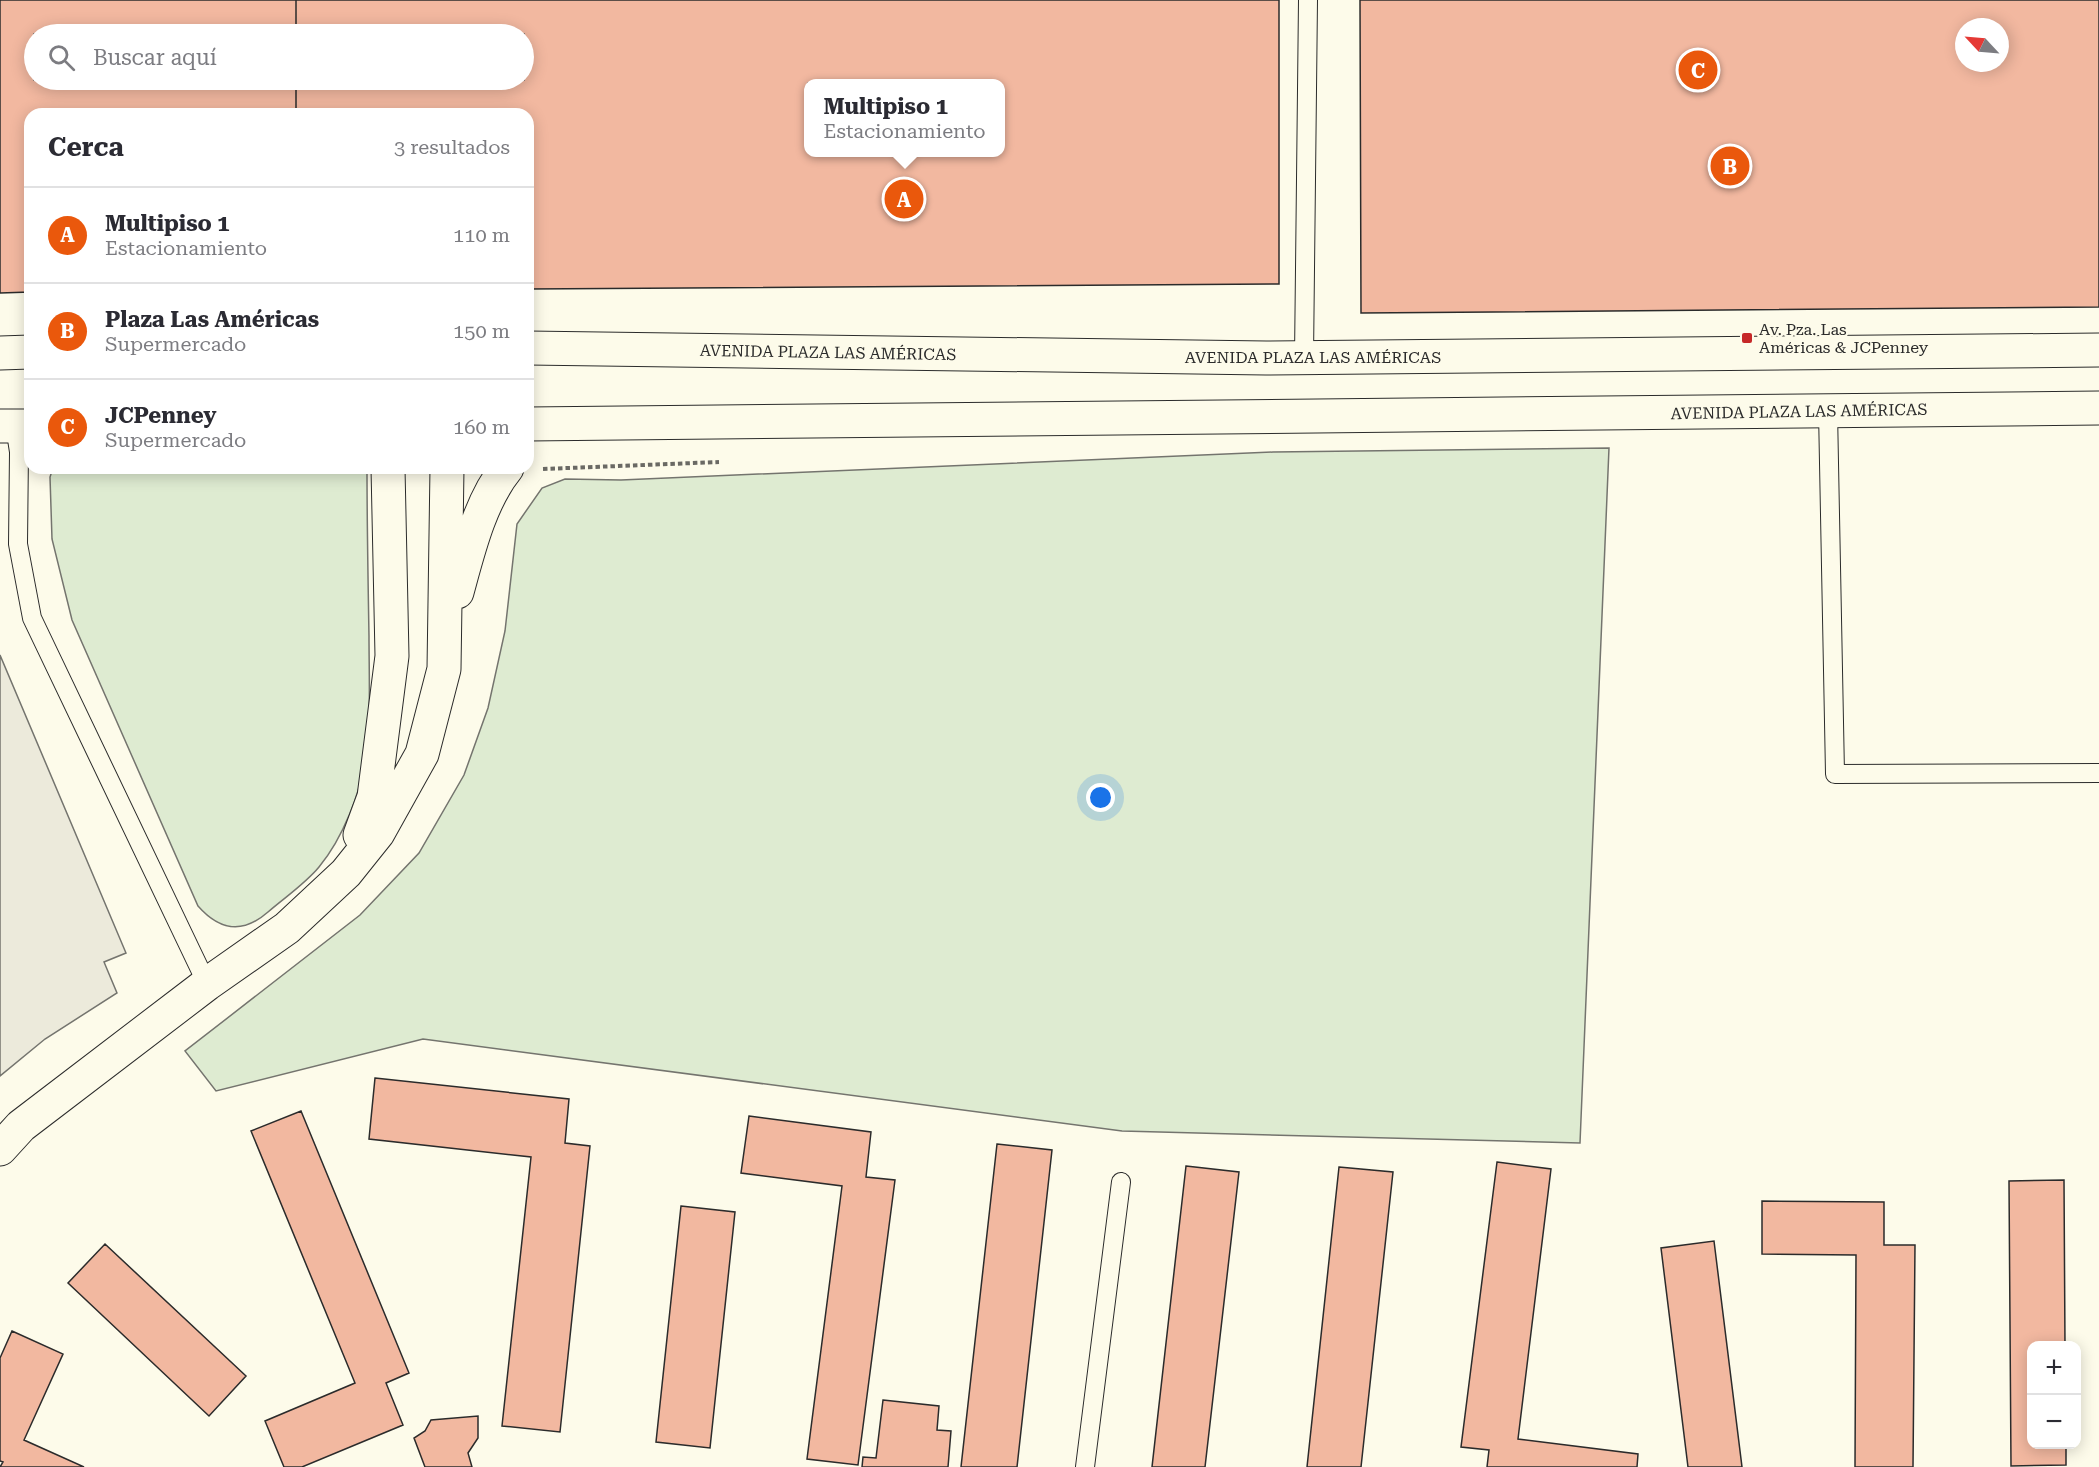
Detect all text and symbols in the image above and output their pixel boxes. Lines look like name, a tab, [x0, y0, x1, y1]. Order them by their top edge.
north arrow	[1955, 18, 2009, 72]
search box	[24, 24, 534, 90]
icon: search	[45, 41, 78, 74]
text: Buscar aquí	[93, 45, 217, 70]
pin: C	[1678, 48, 1718, 92]
popup	[804, 79, 1005, 157]
text: Multipiso 1	[823, 94, 948, 119]
text: Estacionamiento	[823, 119, 986, 143]
text: Cerca	[48, 132, 124, 162]
text: 3 resultados	[394, 135, 510, 159]
pin: B	[1710, 144, 1750, 188]
pin: A	[884, 176, 924, 222]
text: Multipiso 1	[105, 211, 230, 236]
text: A	[60, 223, 75, 247]
text: 110 m	[453, 223, 510, 247]
text: Estacionamiento	[105, 236, 267, 260]
text: Plaza Las Américas	[105, 307, 319, 332]
text: B	[60, 319, 75, 343]
text: 150 m	[453, 319, 510, 343]
place label: Av. Pza. Las Américas & JCPenney	[1759, 320, 1929, 357]
marker: Av. Pza. Las Américas & JCPenney	[1740, 331, 1754, 345]
text: Supermercado	[105, 332, 246, 356]
street label: AVENIDA PLAZA LAS AMÉRICAS	[700, 341, 956, 364]
street label: AVENIDA PLAZA LAS AMÉRICAS	[1185, 348, 1441, 367]
street label: AVENIDA PLAZA LAS AMÉRICAS	[1671, 400, 1927, 423]
text: JCPenney	[105, 403, 217, 428]
text: C	[61, 415, 75, 439]
text: 160 m	[453, 415, 510, 439]
text: Supermercado	[105, 428, 246, 452]
your location	[1086, 783, 1115, 812]
map controls	[2027, 1341, 2081, 1449]
button: +	[2027, 1341, 2081, 1395]
button: −	[2027, 1395, 2081, 1449]

